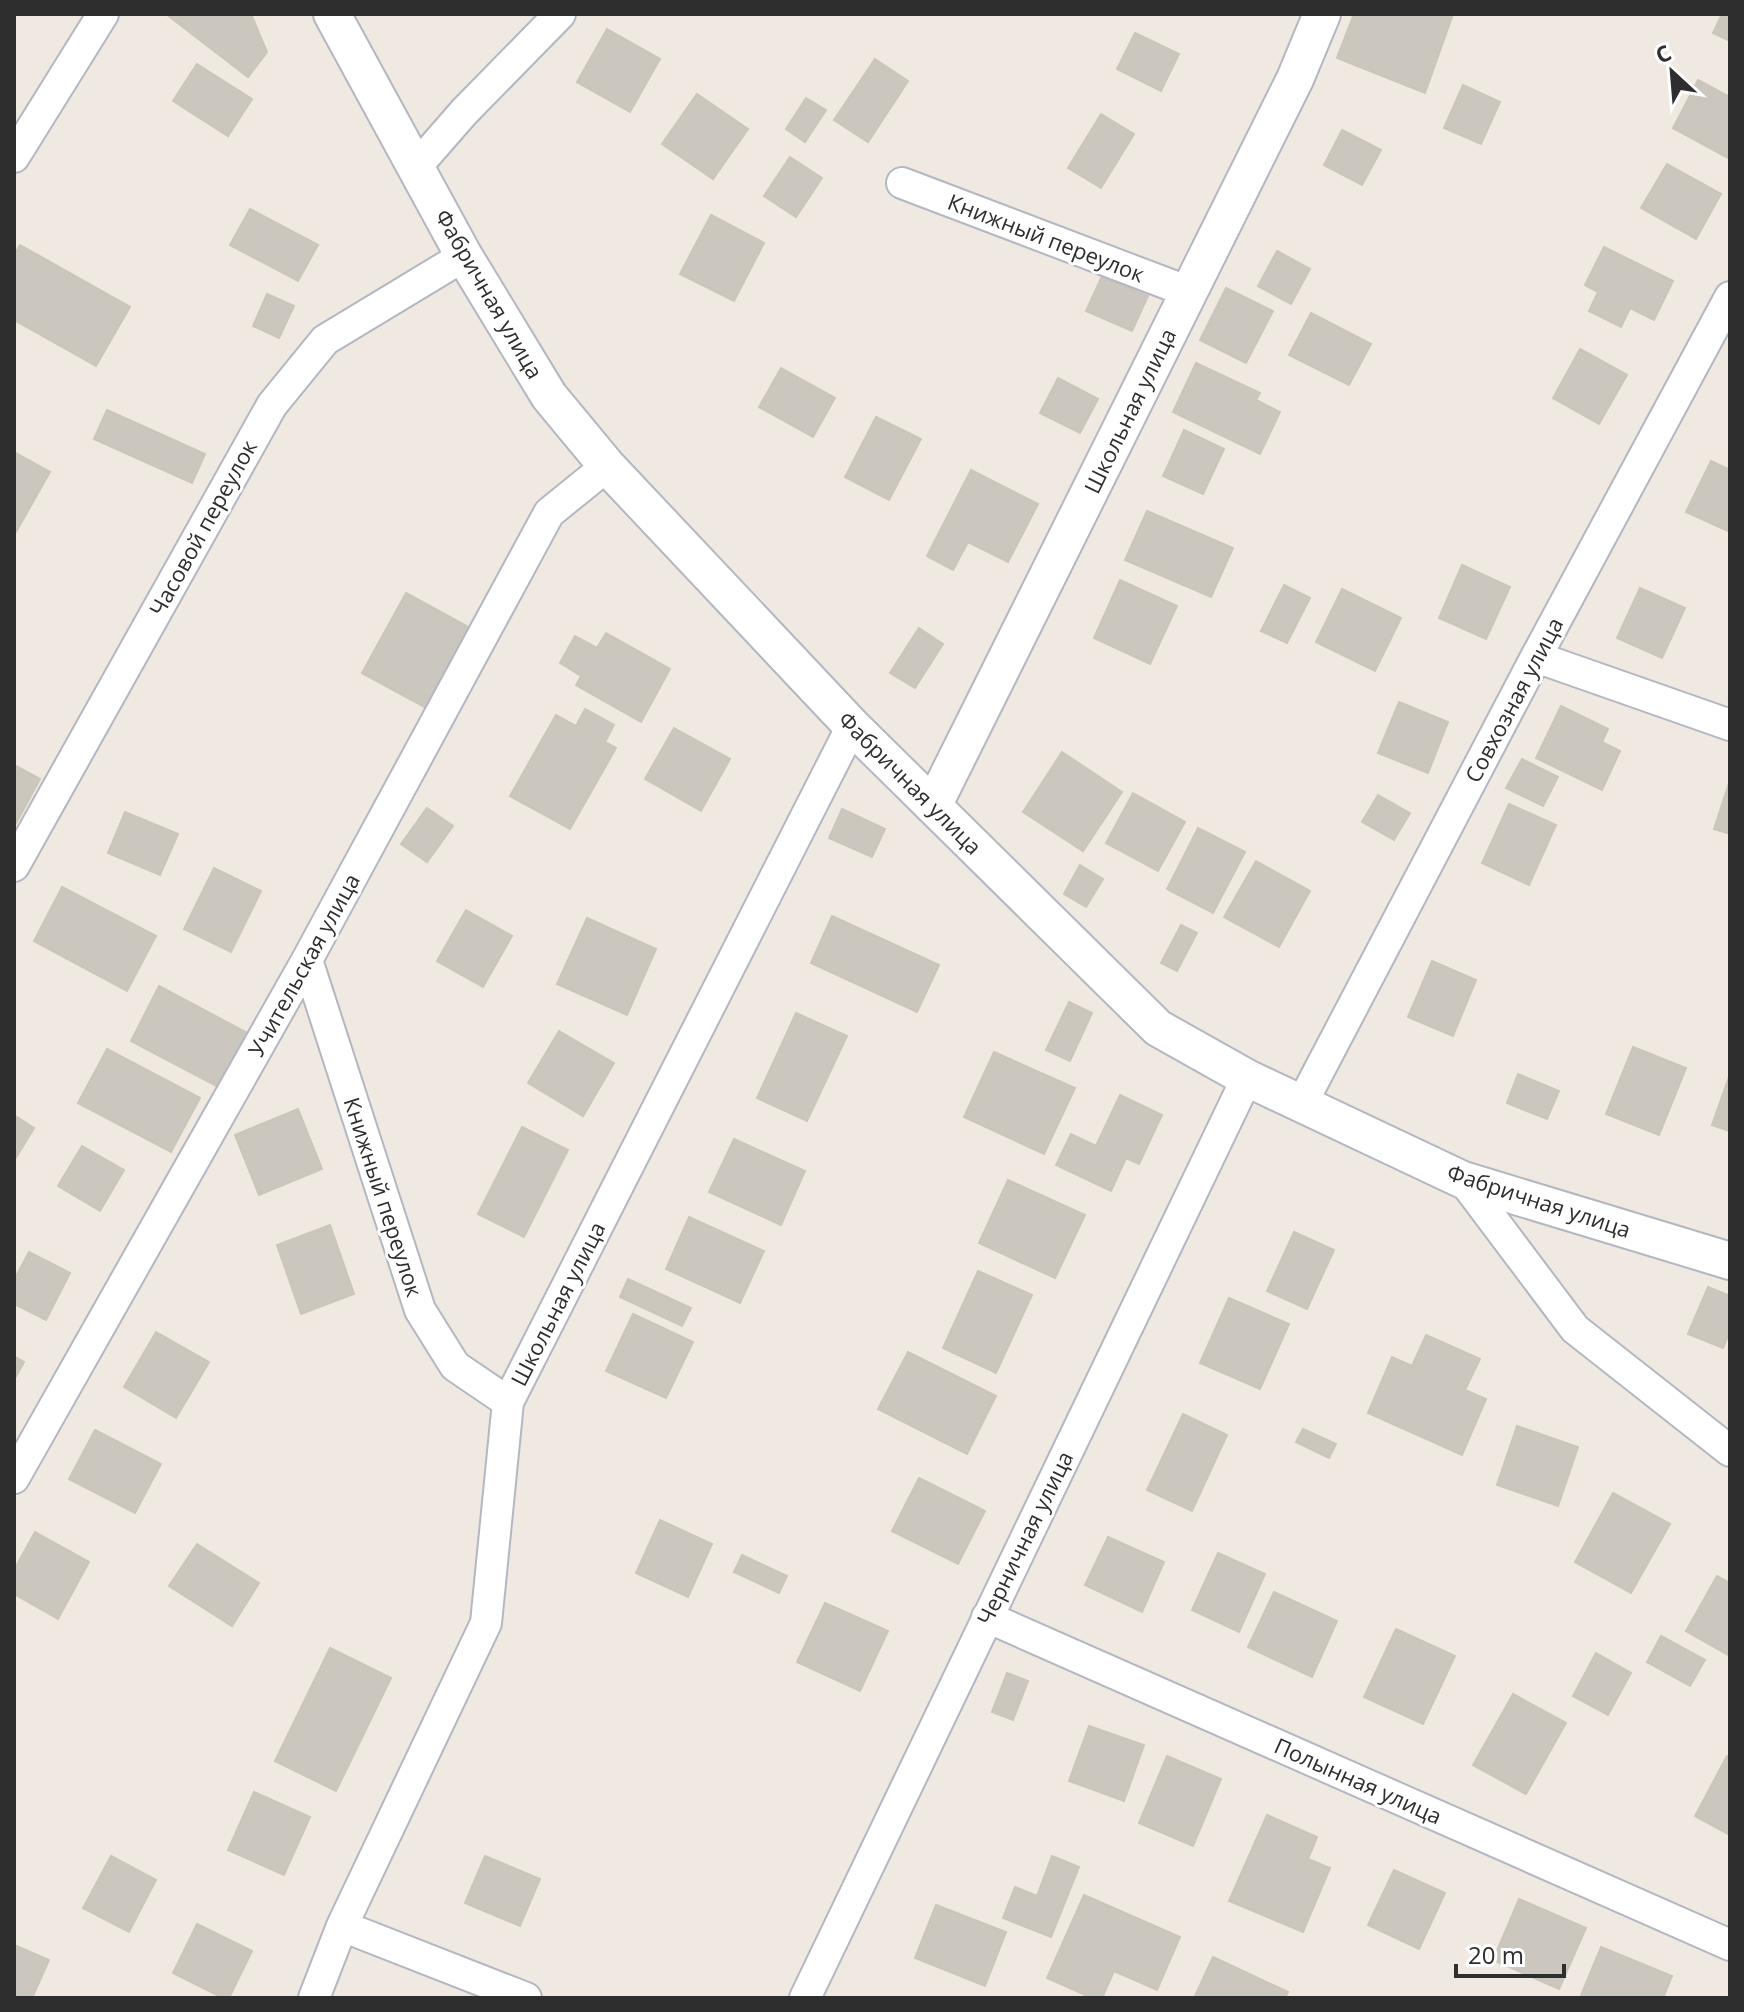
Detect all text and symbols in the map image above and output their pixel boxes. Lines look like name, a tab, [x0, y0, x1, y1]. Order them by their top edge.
north arrow	[1632, 32, 1712, 112]
text: С	[1650, 37, 1676, 70]
street label: Книжный переулок	[944, 186, 1149, 289]
street label: Фабричная улица	[429, 203, 551, 384]
street label: Школьная улица	[1076, 323, 1182, 498]
street label: Часовой переулок	[141, 434, 263, 621]
street label: Совхозная улица	[1457, 612, 1569, 787]
street label: Фабричная улица	[832, 704, 989, 861]
street label: Учительская улица	[240, 868, 366, 1061]
street label: Книжный переулок	[338, 1093, 431, 1301]
street label: Фабричная улица	[1444, 1156, 1635, 1244]
street label: Школьная улица	[503, 1216, 611, 1391]
street label: Черничная улица	[969, 1446, 1079, 1630]
street label: Полынная улица	[1270, 1730, 1447, 1830]
scale bar	[1456, 1928, 1564, 1978]
text: 20 m	[1468, 1938, 1524, 1971]

